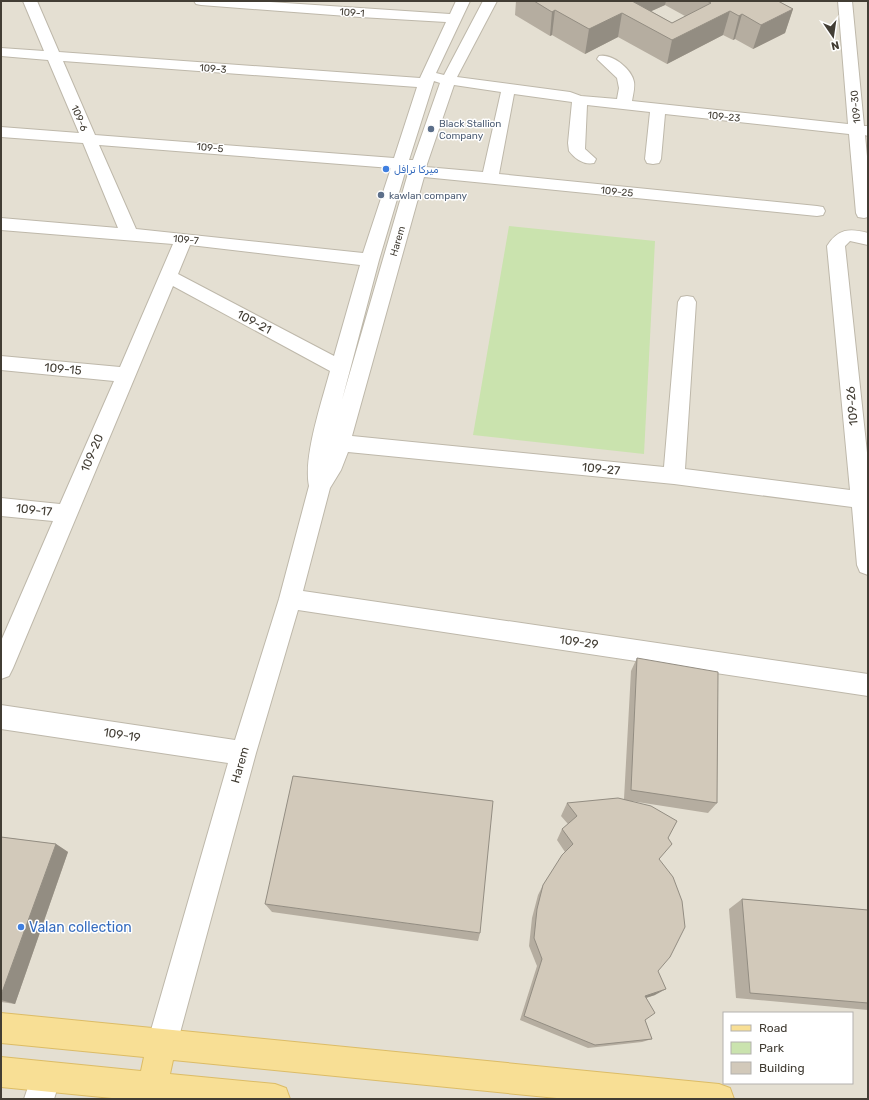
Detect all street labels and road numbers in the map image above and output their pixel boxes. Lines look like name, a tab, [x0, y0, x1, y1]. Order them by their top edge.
street label: 109-1	[339, 6, 365, 20]
street label: 109-3	[199, 62, 227, 76]
street label: 109-30	[849, 90, 863, 124]
street label: 109-6	[68, 103, 90, 133]
street label: 109-23	[707, 109, 741, 125]
street label: 109-5	[196, 141, 224, 155]
street label: 109-25	[600, 184, 634, 200]
street label: Harem	[388, 225, 408, 258]
street label: 109-7	[172, 233, 199, 247]
street label: 109-21	[234, 307, 274, 337]
street label: 109-15	[44, 360, 82, 378]
street label: 109-26	[843, 386, 861, 426]
street label: 109-20	[78, 432, 106, 474]
street label: 109-27	[581, 460, 621, 478]
street label: 109-17	[15, 501, 53, 519]
street label: 109-29	[559, 632, 599, 652]
street label: 109-19	[102, 725, 142, 745]
street label: Harem	[228, 745, 252, 785]

